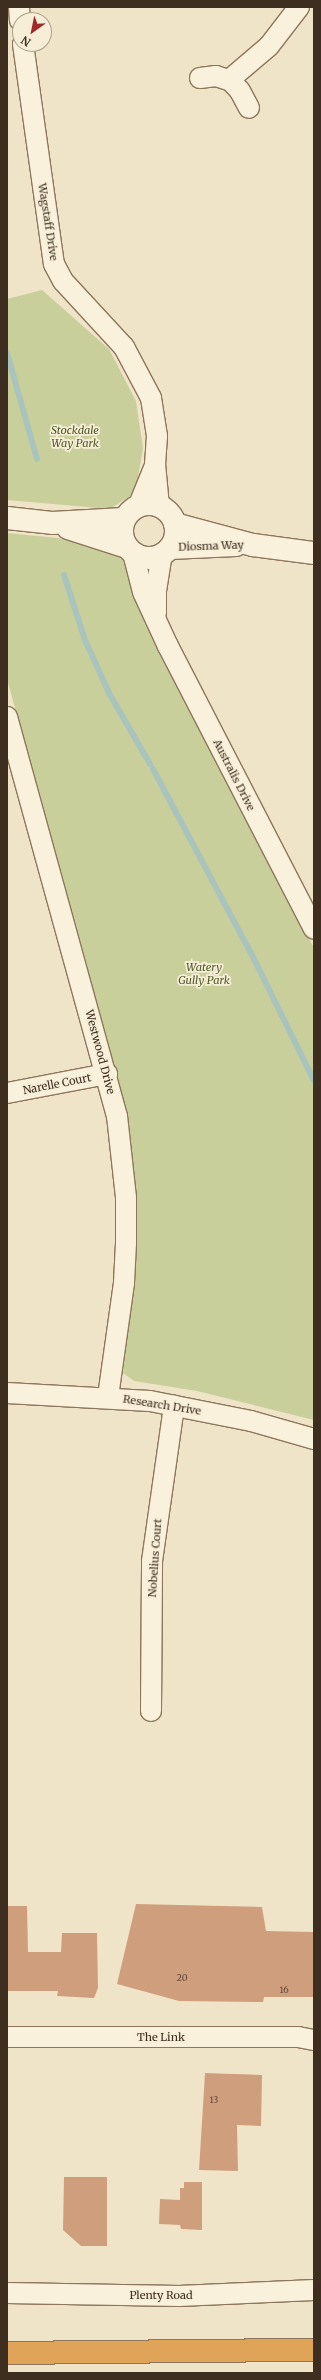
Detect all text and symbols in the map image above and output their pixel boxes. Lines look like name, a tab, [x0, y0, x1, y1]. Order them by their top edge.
north arrow	[12, 12, 52, 52]
text: N	[19, 33, 33, 49]
street label: Wagstaff Drive	[35, 182, 61, 262]
park label: Stockdale Way Park	[51, 424, 99, 450]
street label: Diosma Way	[178, 538, 244, 554]
street label: Australis Drive	[210, 737, 258, 813]
park label: Watery Gully Park	[178, 961, 230, 987]
street label: Westwood Drive	[82, 1008, 118, 1096]
street label: Narelle Court	[22, 1071, 92, 1097]
street label: Research Drive	[122, 1392, 202, 1418]
street label: Nobelius Court	[146, 1518, 164, 1598]
house number: 20	[177, 1973, 187, 1983]
house number: 16	[279, 1985, 289, 1995]
street label: The Link	[137, 2030, 185, 2044]
house number: 13	[210, 2095, 218, 2105]
street label: Plenty Road	[129, 2288, 193, 2302]

